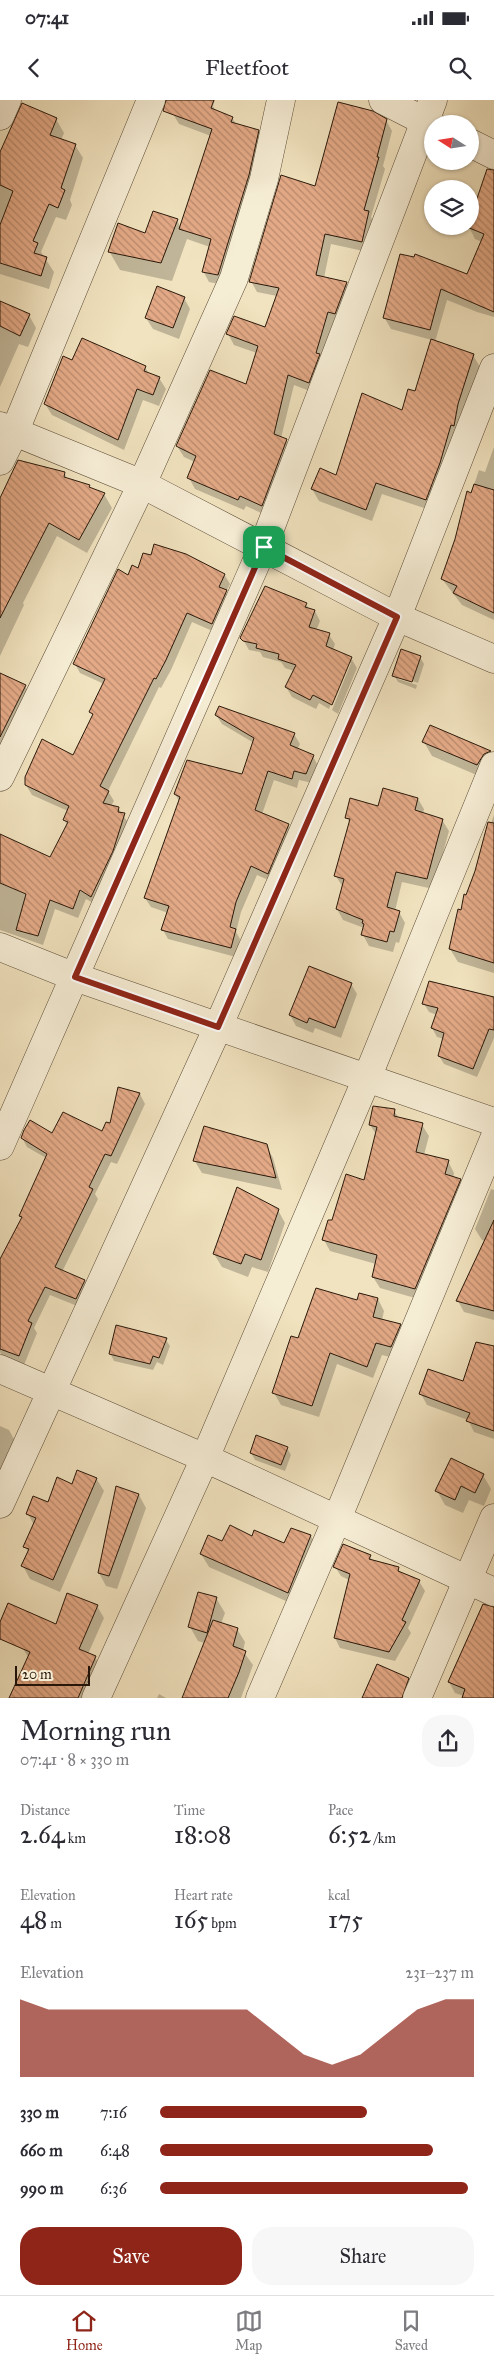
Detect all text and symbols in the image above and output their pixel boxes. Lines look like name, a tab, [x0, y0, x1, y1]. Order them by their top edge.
text: 07:41	[25, 6, 69, 29]
icon: back	[20, 54, 48, 82]
text: Fleetfoot	[205, 54, 289, 81]
icon: search	[446, 54, 474, 82]
north arrow	[424, 115, 479, 170]
map controls	[424, 115, 479, 235]
button: layers	[424, 180, 479, 235]
pin	[243, 526, 285, 568]
icon: arrive	[250, 533, 278, 561]
scale bar	[15, 1662, 90, 1686]
text: 20 m	[22, 1666, 52, 1683]
text: Morning run	[20, 1713, 171, 1748]
button: share	[422, 1715, 474, 1767]
text: 07:41 · 8 × 330 m	[20, 1750, 129, 1769]
text: Distance	[20, 1802, 70, 1819]
text: Time	[174, 1802, 205, 1819]
text: Pace	[328, 1802, 353, 1819]
text: 2.64	[20, 1819, 65, 1850]
text: 18:08	[174, 1819, 231, 1850]
text: 6:52	[328, 1819, 371, 1850]
text: km	[65, 1830, 86, 1847]
text: /km	[371, 1830, 396, 1847]
text: Elevation	[20, 1887, 76, 1904]
text: Heart rate	[174, 1887, 233, 1904]
text: kcal	[328, 1887, 350, 1904]
text: 48	[20, 1904, 47, 1935]
text: 165	[174, 1904, 208, 1935]
text: 175	[328, 1904, 363, 1935]
text: m	[47, 1915, 62, 1932]
text: bpm	[208, 1915, 237, 1932]
text: Elevation	[20, 1963, 84, 1982]
text: 231–237 m	[405, 1963, 474, 1982]
text: 330 m	[20, 2103, 59, 2122]
text: 7:16	[100, 2103, 127, 2122]
text: 660 m	[20, 2141, 63, 2160]
text: 6:48	[100, 2141, 130, 2160]
text: 990 m	[20, 2179, 63, 2198]
text: 6:36	[100, 2179, 127, 2198]
button: Save	[20, 2227, 242, 2285]
button: Share	[252, 2227, 474, 2285]
tab: Home	[66, 2307, 103, 2354]
tab: Map	[235, 2307, 263, 2354]
tab: Saved	[395, 2307, 428, 2354]

